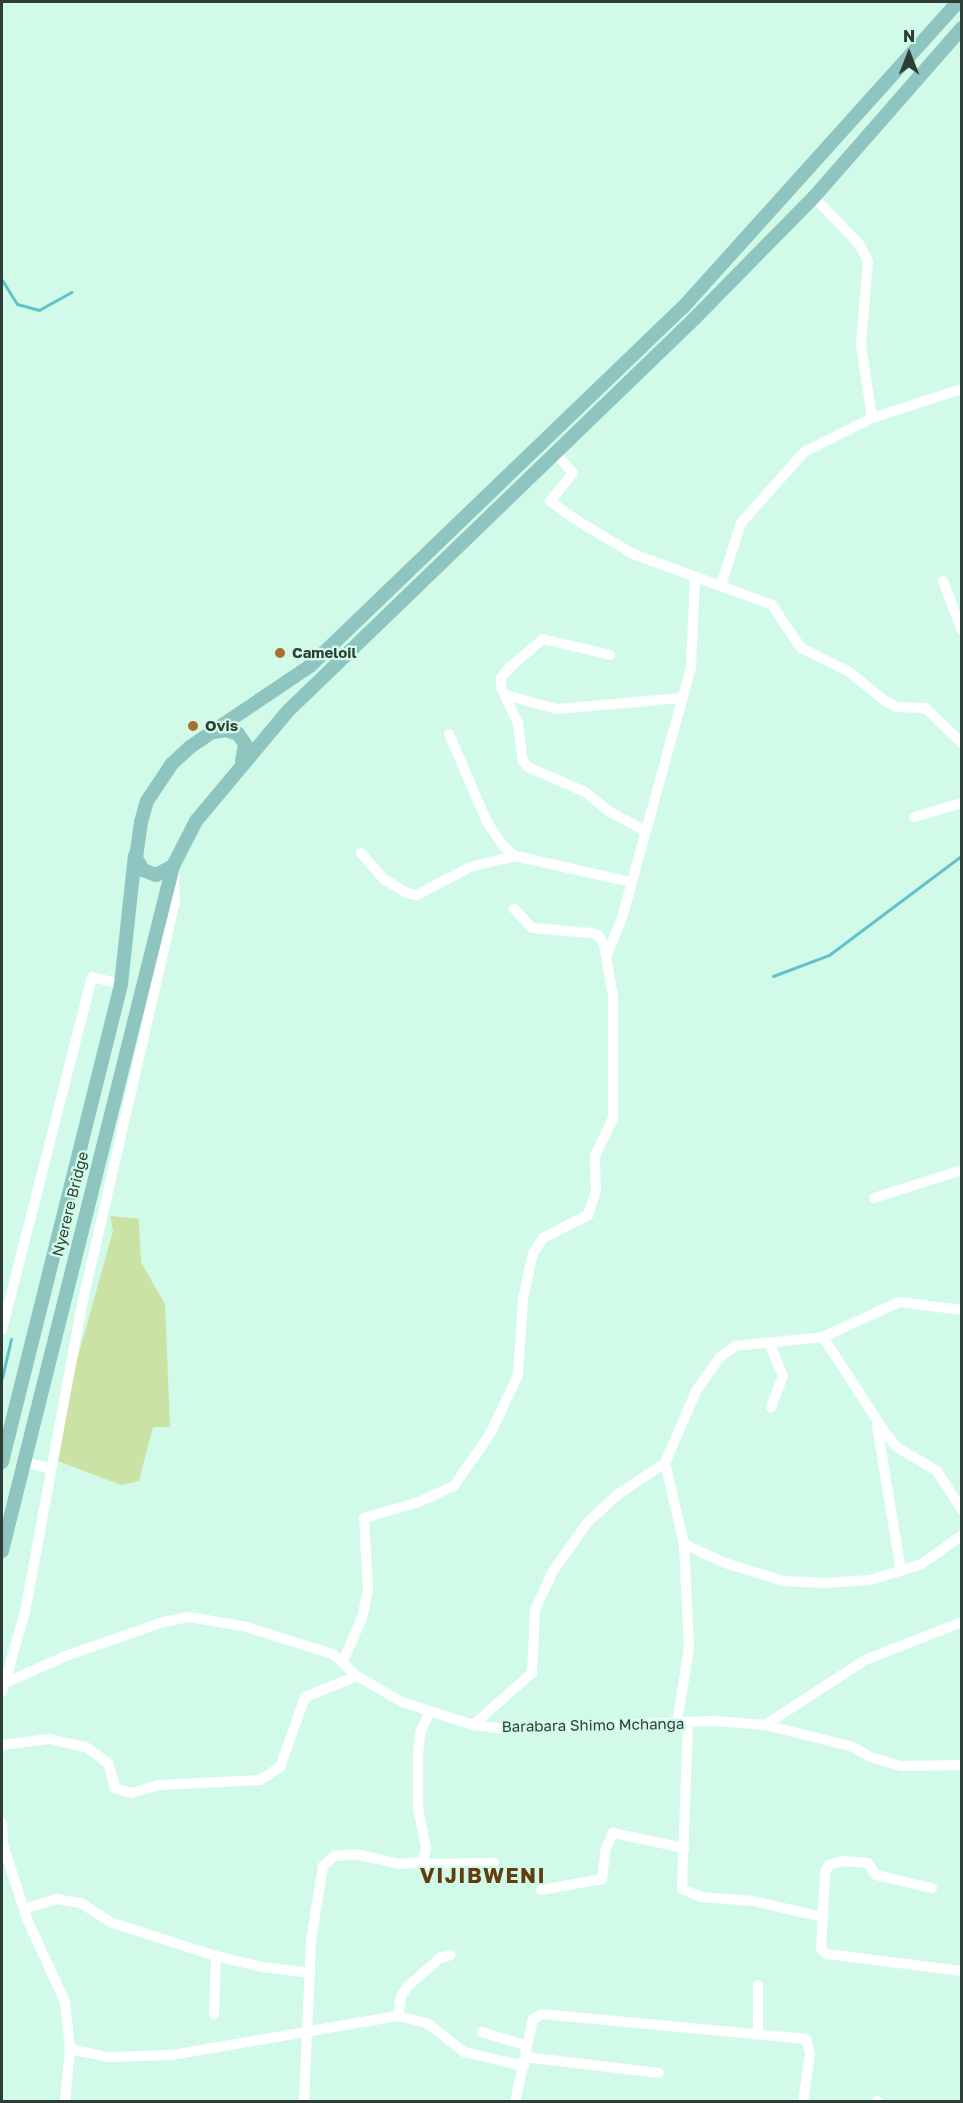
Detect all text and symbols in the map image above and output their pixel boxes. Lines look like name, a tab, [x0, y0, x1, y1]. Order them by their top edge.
north arrow	[879, 24, 939, 84]
text: N	[903, 26, 915, 46]
place label: Cameloil	[292, 644, 356, 662]
marker: Cameloil	[273, 646, 287, 660]
place label: Ovis	[205, 717, 238, 735]
marker: Ovis	[186, 719, 200, 733]
street label: Nyerere Bridge	[48, 1150, 92, 1258]
street label: Barabara Shimo Mchanga	[501, 1714, 685, 1736]
district label: VIJIBWENI	[420, 1862, 546, 1888]

